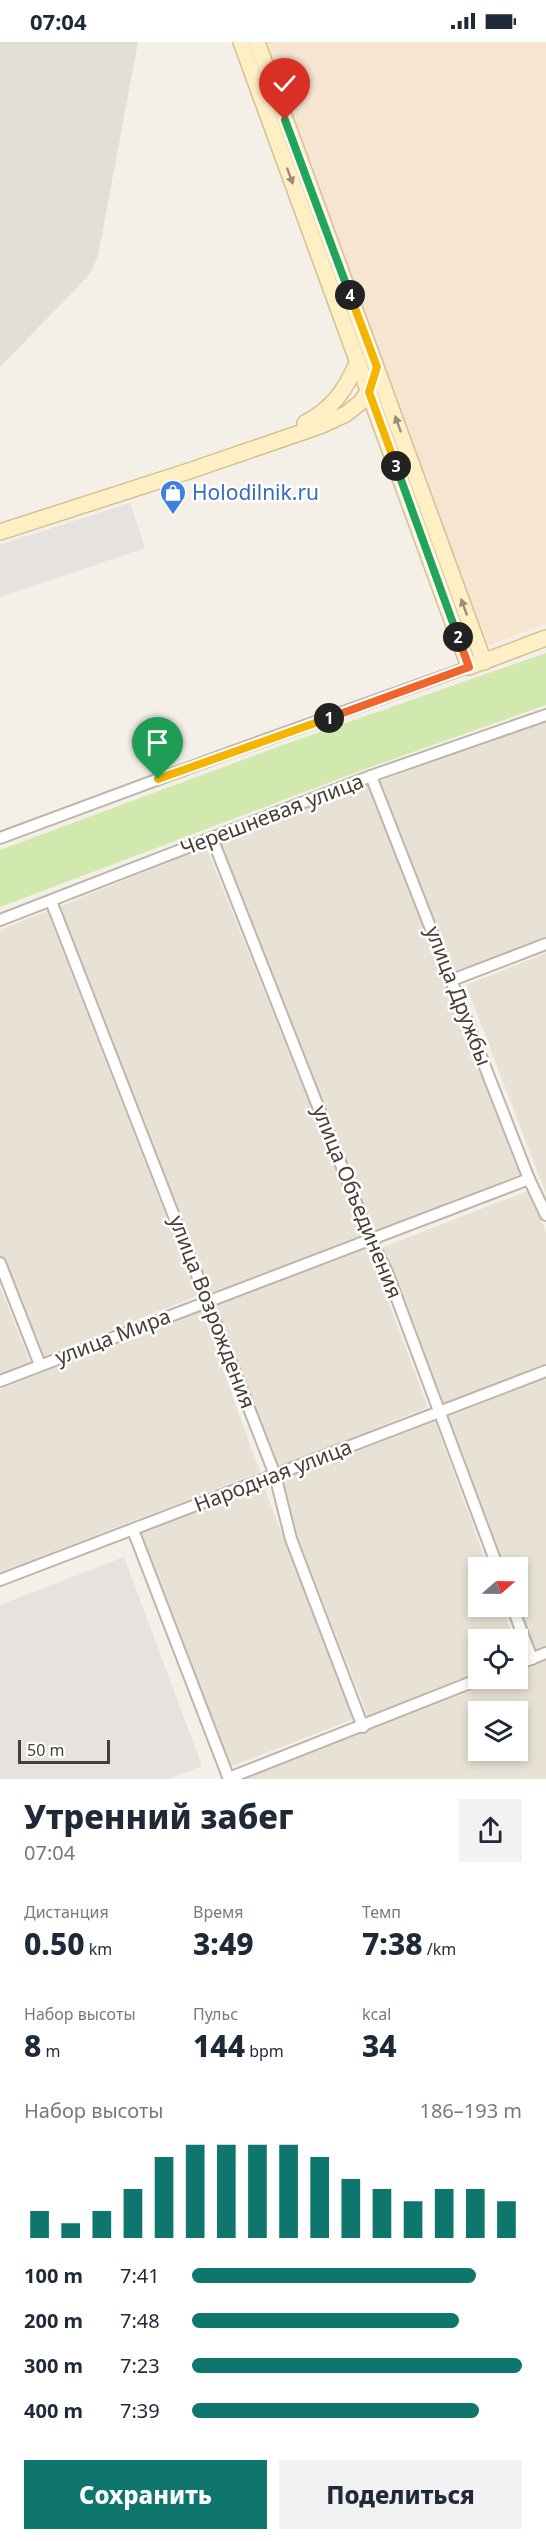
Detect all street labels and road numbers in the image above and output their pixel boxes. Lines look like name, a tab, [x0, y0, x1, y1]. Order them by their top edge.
street label: Черешневая улица	[176, 766, 367, 862]
street label: улица Дружбы	[419, 922, 498, 1070]
street label: улица Объединения	[306, 1101, 410, 1302]
street label: улица Возрождения	[163, 1211, 263, 1412]
street label: улица Мира	[51, 1301, 174, 1371]
street label: Народная улица	[190, 1432, 355, 1518]

